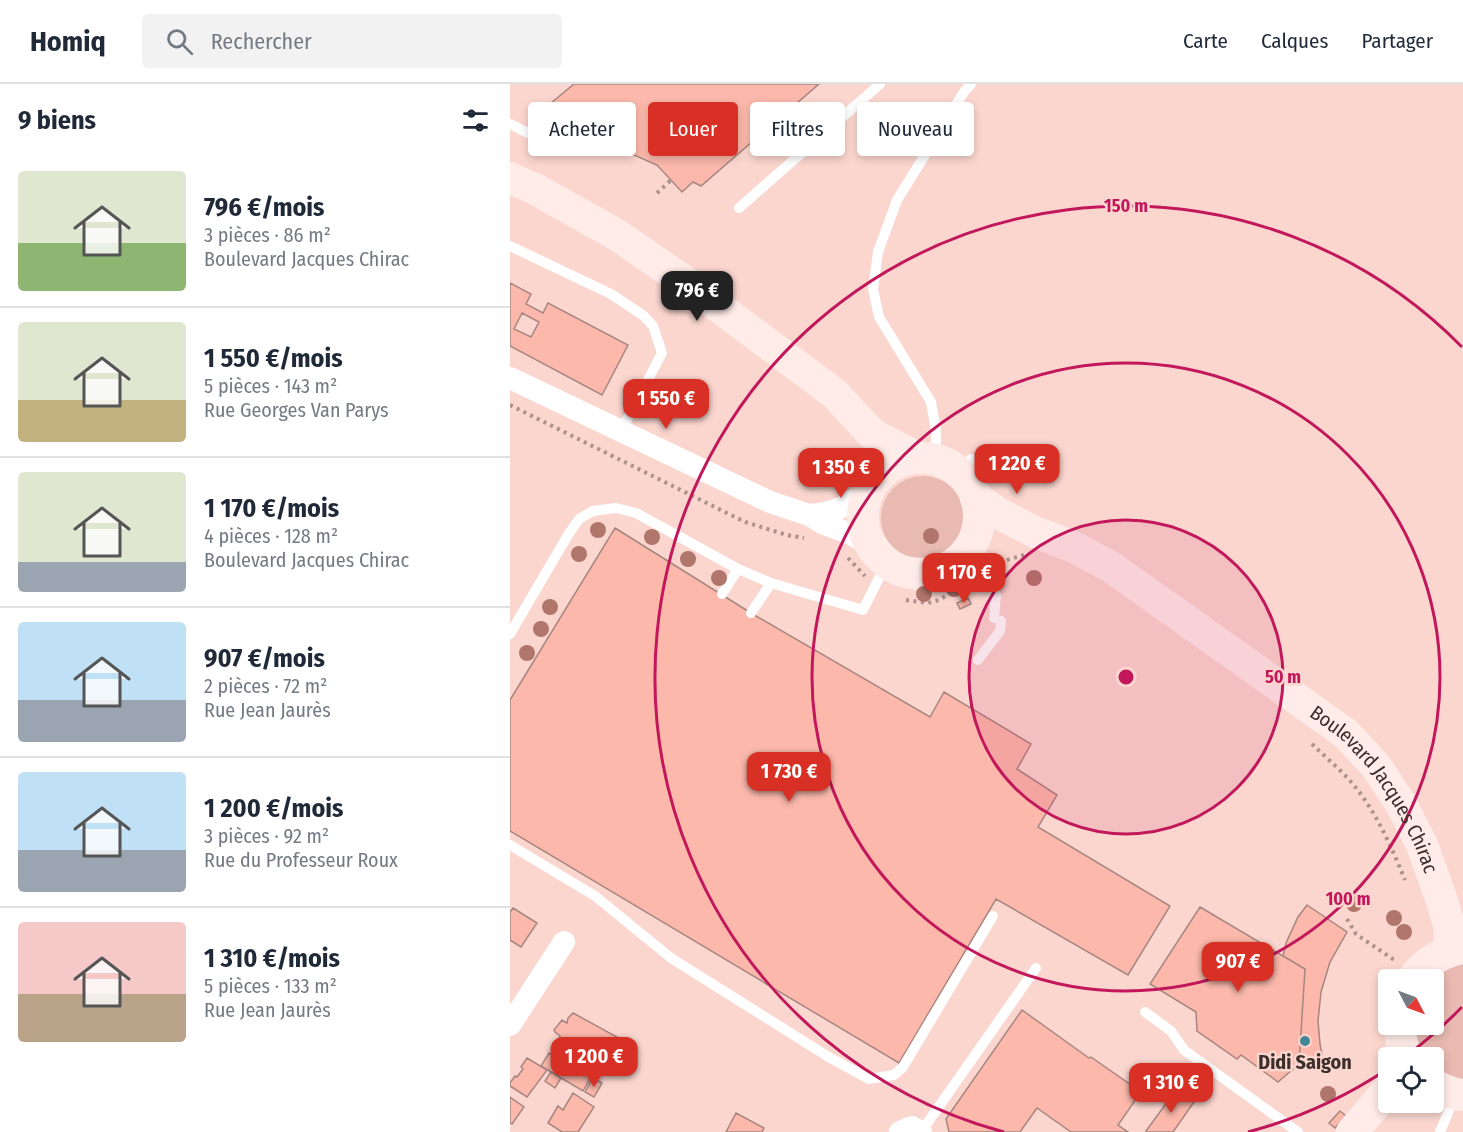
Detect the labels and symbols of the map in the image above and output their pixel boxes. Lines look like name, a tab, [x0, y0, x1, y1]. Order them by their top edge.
text: 150 m	[1104, 195, 1148, 217]
pin: 796 €	[655, 271, 739, 322]
pin: 1 550 €	[611, 379, 721, 430]
pin: 1 220 €	[962, 444, 1072, 495]
pin: 1 350 €	[786, 448, 896, 499]
pin: 1 170 €	[909, 553, 1019, 604]
text: 50 m	[1265, 666, 1301, 688]
centre of rings	[1116, 667, 1136, 687]
street label: Boulevard Jacques Chirac	[1306, 700, 1443, 877]
pin: 1 730 €	[734, 752, 844, 803]
text: 100 m	[1326, 888, 1370, 910]
pin: 907 €	[1196, 942, 1280, 993]
north arrow	[1378, 969, 1444, 1035]
marker: Didi Saigon	[1298, 1034, 1312, 1048]
pin: 1 200 €	[539, 1037, 649, 1088]
place label: Didi Saigon	[1258, 1050, 1352, 1074]
pin: 1 310 €	[1116, 1063, 1226, 1114]

